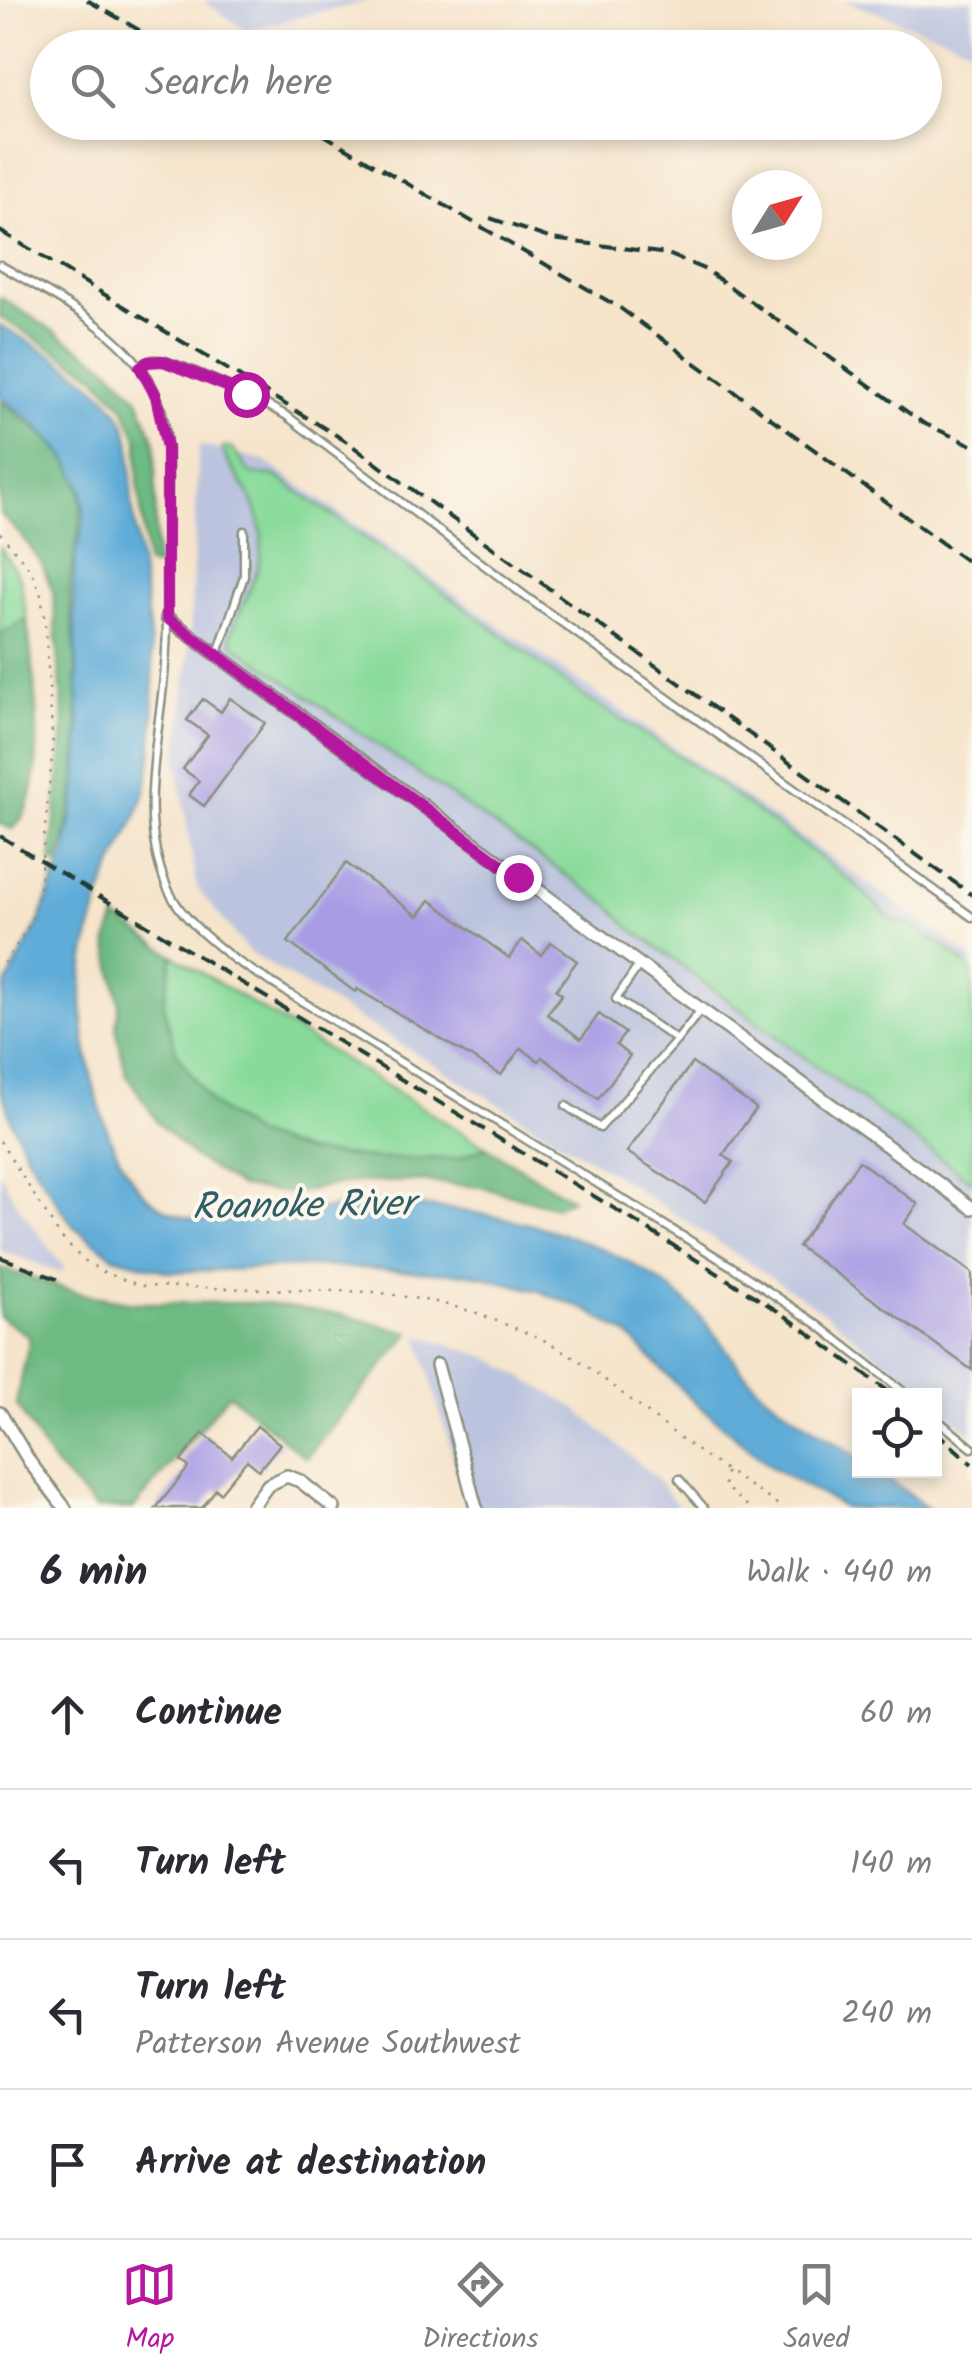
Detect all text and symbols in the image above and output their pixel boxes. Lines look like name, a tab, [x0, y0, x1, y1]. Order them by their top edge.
search box	[30, 30, 942, 140]
text: Search here	[145, 55, 332, 115]
icon: search	[65, 58, 120, 113]
north arrow	[732, 170, 822, 260]
route start	[224, 372, 270, 418]
route end	[496, 855, 542, 901]
water label: Roanoke River	[192, 1175, 422, 1239]
map controls	[852, 1388, 942, 1478]
button: locate	[852, 1388, 942, 1478]
text: 6 min	[40, 1540, 148, 1607]
text: Walk · 440 m	[746, 1548, 932, 1599]
text: Continue	[135, 1684, 282, 1744]
icon: ahead	[40, 1687, 95, 1742]
text: 60 m	[860, 1689, 932, 1740]
text: Turn left	[135, 1834, 286, 1894]
icon: left	[40, 1837, 95, 1892]
text: 140 m	[850, 1839, 932, 1890]
text: Turn left	[135, 1959, 286, 2019]
icon: left	[40, 1987, 95, 2042]
text: 240 m	[841, 1989, 932, 2040]
text: Patterson Avenue Southwest	[135, 2019, 521, 2070]
text: Arrive at destination	[135, 2134, 486, 2194]
icon: arrive	[40, 2137, 95, 2192]
tab: Map	[122, 2257, 177, 2362]
tab: Directions	[422, 2257, 538, 2362]
tab: Saved	[783, 2257, 850, 2362]

